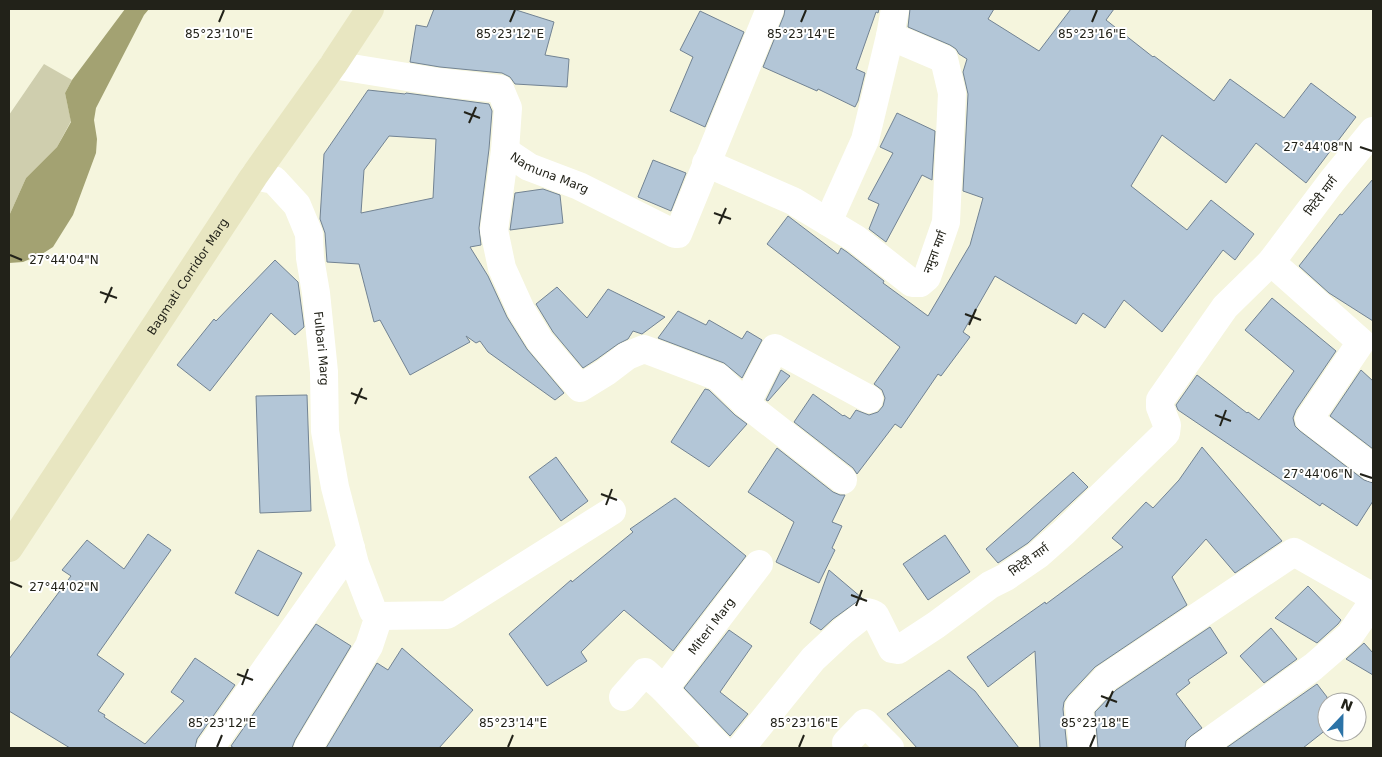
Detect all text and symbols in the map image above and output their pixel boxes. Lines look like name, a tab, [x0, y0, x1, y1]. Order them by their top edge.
text: 85°23'10"E	[185, 27, 253, 41]
text: 85°23'12"E	[476, 27, 544, 41]
text: 85°23'14"E	[767, 27, 835, 41]
text: 85°23'16"E	[1058, 27, 1126, 41]
text: 27°44'08"N	[1283, 140, 1353, 154]
street label: Namuna Marg	[508, 149, 591, 197]
street label: मिटेरी मार्ग	[1301, 172, 1341, 218]
street label: Bagmati Corridor Marg	[144, 216, 231, 338]
street label: नमुना मार्ग	[920, 228, 951, 276]
text: 27°44'04"N	[29, 253, 99, 267]
street label: Fulbari Marg	[311, 311, 331, 386]
text: 27°44'06"N	[1283, 467, 1353, 481]
street label: मिटेरी मार्ग	[1006, 540, 1052, 579]
text: 27°44'02"N	[29, 580, 99, 594]
street label: Miteri Marg	[685, 595, 738, 658]
north arrow	[1317, 692, 1367, 742]
text: N	[1338, 695, 1355, 715]
text: 85°23'12"E	[188, 716, 256, 730]
text: 85°23'14"E	[479, 716, 547, 730]
text: 85°23'16"E	[770, 716, 838, 730]
text: 85°23'18"E	[1061, 716, 1129, 730]

